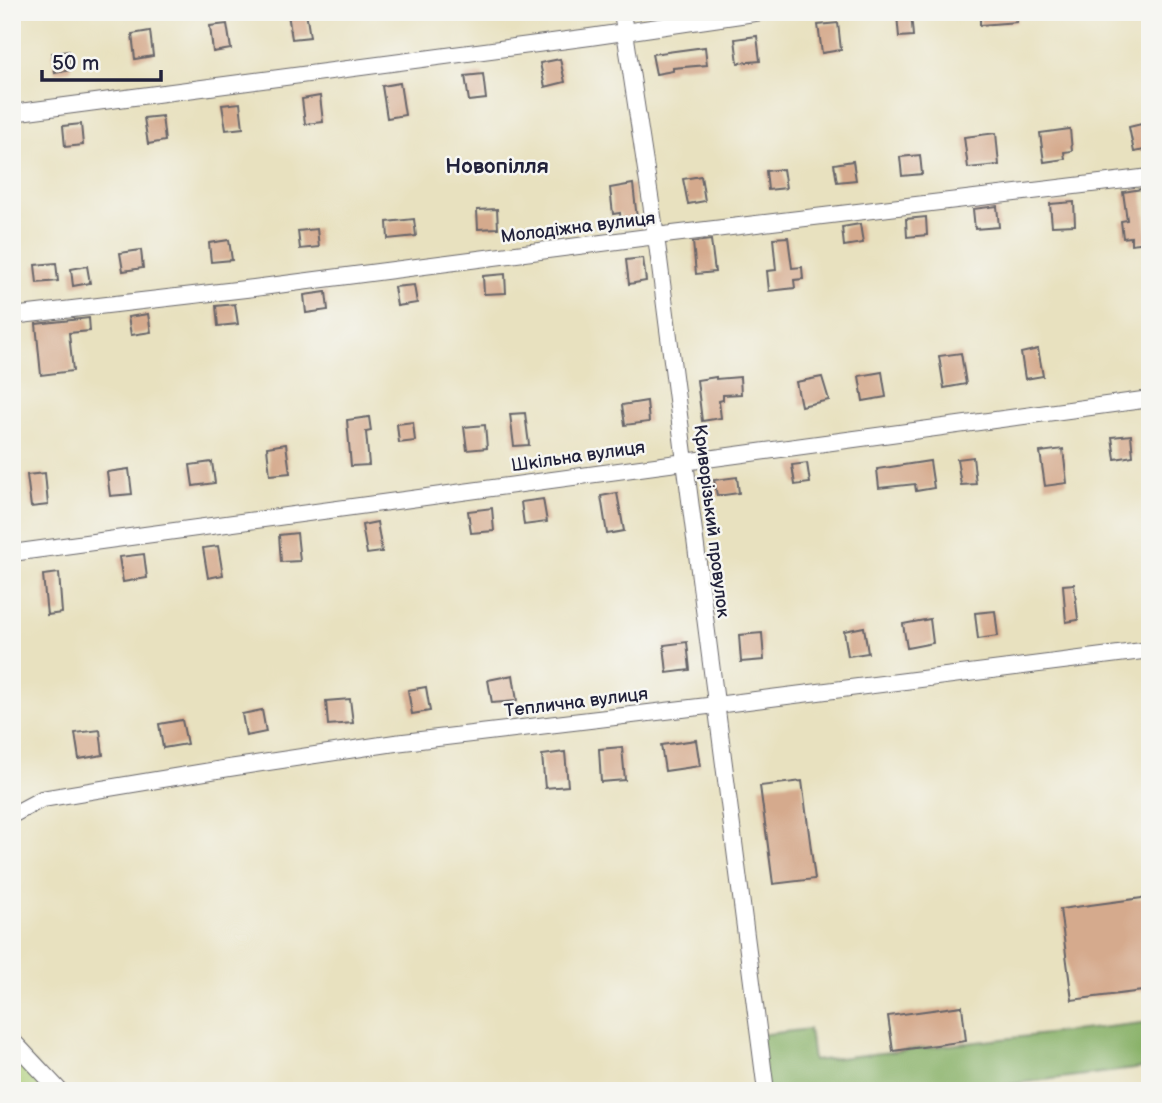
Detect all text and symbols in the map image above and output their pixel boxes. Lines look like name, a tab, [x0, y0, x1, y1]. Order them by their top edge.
scale bar	[42, 38, 161, 82]
text: 50 m	[52, 51, 99, 76]
district label: Новопілля	[445, 154, 549, 179]
street label: Молодіжна вулиця	[500, 208, 657, 247]
street label: Криворізький провулок	[689, 423, 734, 619]
street label: Шкільна вулиця	[510, 437, 646, 476]
street label: Теплична вулиця	[503, 683, 649, 722]

